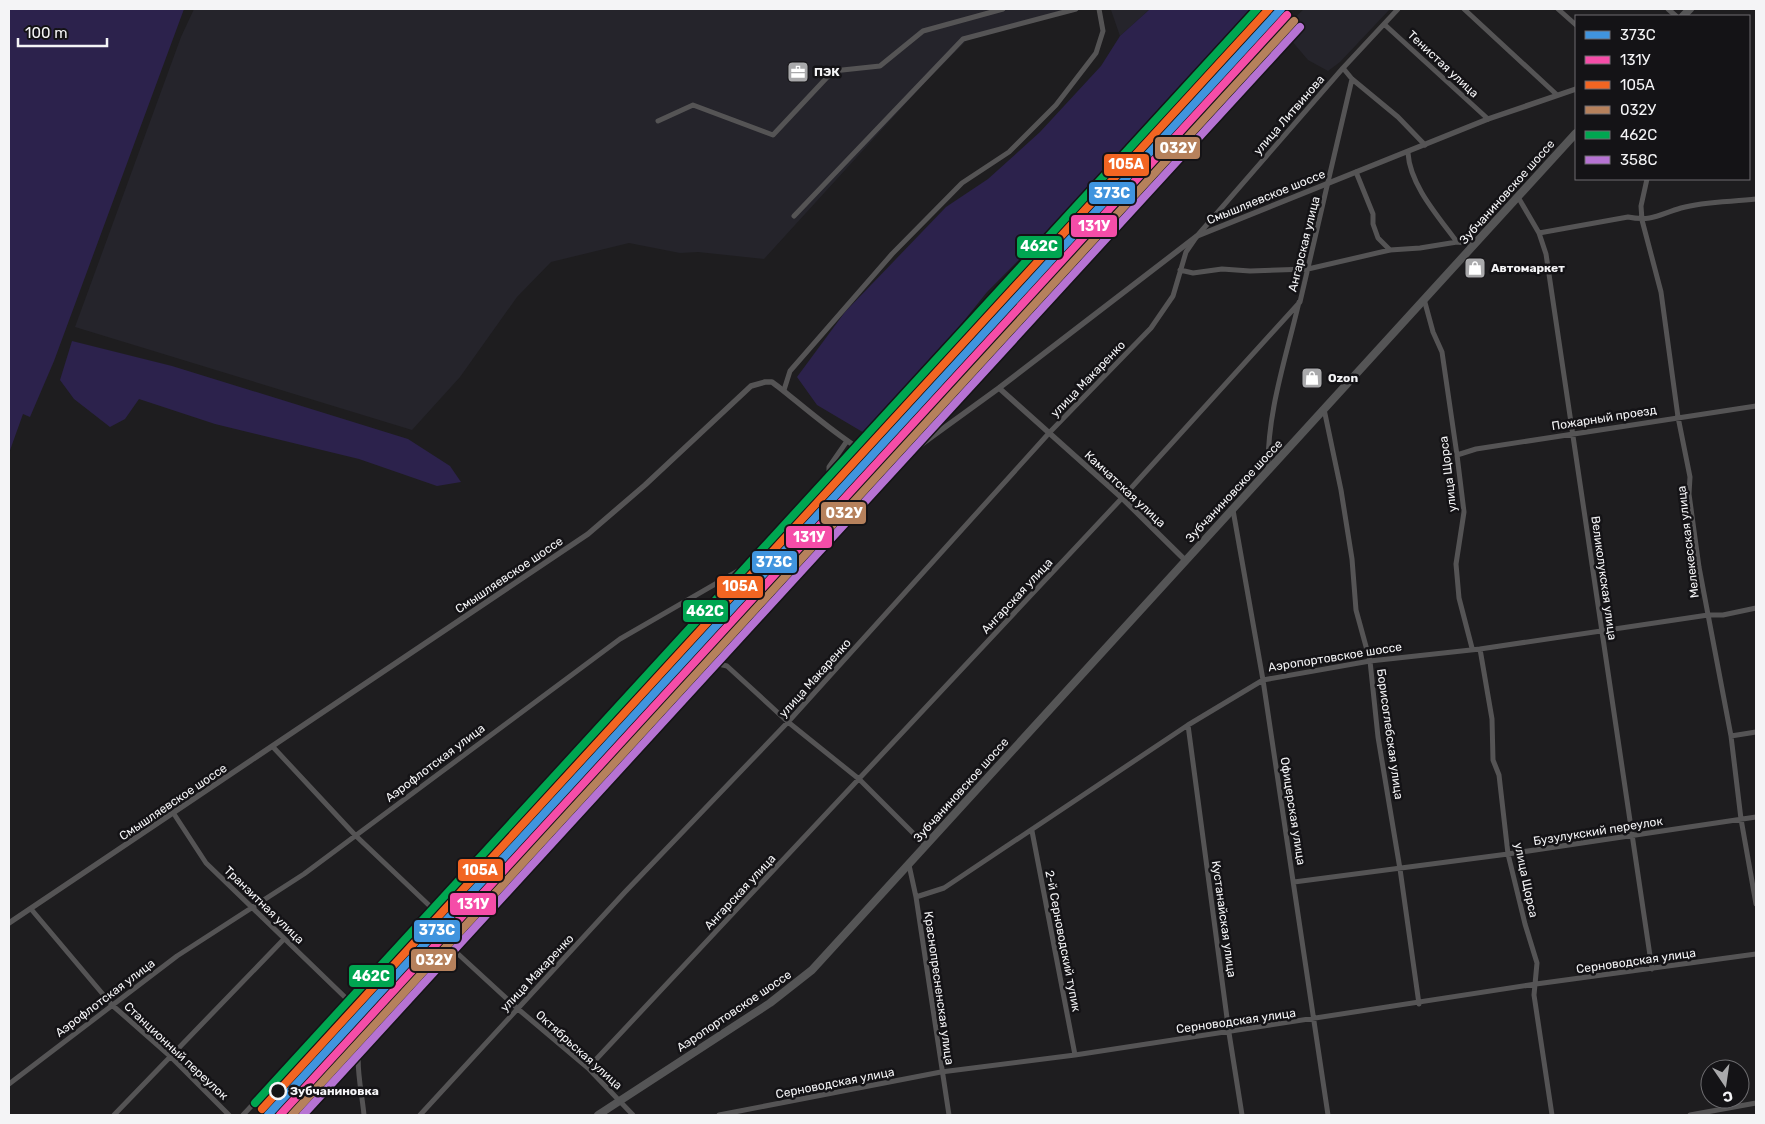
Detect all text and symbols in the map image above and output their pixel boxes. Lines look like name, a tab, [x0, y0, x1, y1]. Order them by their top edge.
scale bar	[18, 15, 106, 47]
legend	[1575, 15, 1750, 180]
text: 100 m	[25, 24, 67, 42]
text: 373C	[1620, 26, 1656, 44]
street label: Тенистая улица	[1405, 28, 1481, 100]
text: 131У	[1620, 51, 1651, 69]
office icon: ПЭК	[786, 60, 810, 84]
place label: ПЭК	[814, 65, 840, 79]
street label: улица Литвинова	[1251, 72, 1327, 158]
text: 105А	[1620, 76, 1655, 94]
text: 032У	[1620, 101, 1656, 119]
text: 462С	[1620, 126, 1657, 144]
line badge: 032У	[1154, 136, 1201, 160]
street label: Зубчаниновское шоссе	[1457, 137, 1558, 247]
text: 032У	[1160, 140, 1197, 157]
text: 358С	[1620, 151, 1657, 169]
line badge: 105А	[1103, 153, 1150, 177]
text: 105А	[1108, 156, 1144, 173]
street label: Смышляевское шоссе	[1205, 167, 1328, 227]
line badge: 373C	[1088, 181, 1136, 205]
text: 373C	[1094, 185, 1130, 202]
street label: Ангарская улица	[1285, 195, 1323, 293]
line badge: 131У	[1070, 214, 1118, 238]
text: 131У	[1078, 218, 1111, 235]
line badge: 462С	[1016, 235, 1063, 259]
text: 462С	[1020, 238, 1058, 255]
shop icon: Автомаркет	[1463, 256, 1487, 280]
place label: Автомаркет	[1491, 261, 1565, 275]
street label: улица Макаренко	[1048, 338, 1128, 420]
shop icon: Ozon	[1300, 366, 1324, 390]
place label: Ozon	[1328, 371, 1358, 385]
street label: Пожарный проезд	[1551, 403, 1657, 433]
street label: улица Щорса	[1436, 435, 1460, 513]
street label: Зубчаниновское шоссе	[1183, 437, 1285, 545]
street label: Камчатская улица	[1082, 448, 1168, 530]
street label: Мелекесская улица	[1674, 485, 1702, 599]
line badge: 032У	[820, 501, 867, 525]
text: 032У	[826, 505, 863, 522]
street label: Великолукская улица	[1588, 515, 1620, 641]
line badge: 131У	[785, 525, 833, 549]
text: 131У	[793, 529, 826, 546]
street label: Смышляевское шоссе	[453, 534, 566, 616]
line badge: 373C	[751, 550, 798, 574]
text: 373C	[756, 554, 792, 571]
street label: Ангарская улица	[978, 555, 1056, 637]
line badge: 105А	[716, 575, 764, 599]
text: 105А	[722, 578, 758, 595]
line badge: 462С	[682, 599, 729, 623]
text: 462С	[686, 603, 724, 620]
street label: улица Макаренко	[776, 636, 854, 720]
street label: Аэропортовское шоссе	[1267, 639, 1403, 674]
street label: Борисоглебская улица	[1374, 668, 1406, 800]
street label: Аэрофлотская улица	[383, 721, 487, 805]
street label: Зубчаниновское шоссе	[911, 735, 1012, 845]
street label: Офицерская улица	[1278, 756, 1308, 866]
street label: Смышляевское шоссе	[117, 761, 230, 843]
street label: Бузулукский переулок	[1532, 814, 1664, 848]
street label: улица Щорса	[1511, 841, 1541, 919]
street label: Ангарская улица	[701, 851, 779, 933]
line badge: 105А	[457, 858, 504, 882]
street label: Кустанайская улица	[1209, 860, 1239, 978]
text: 105А	[462, 862, 498, 879]
street label: Транзитная улица	[221, 863, 307, 947]
street label: 2-й Серноводский тупик	[1042, 869, 1084, 1014]
line badge: 131У	[449, 892, 497, 916]
text: 131У	[457, 896, 490, 913]
street label: Краснопресненская улица	[921, 910, 957, 1066]
line badge: 373C	[413, 919, 461, 943]
text: 373C	[419, 922, 455, 939]
street label: улица Макаренко	[497, 931, 577, 1015]
street label: Серноводская улица	[1575, 946, 1697, 976]
line badge: 032У	[410, 948, 457, 972]
text: 032У	[416, 952, 453, 969]
street label: Аэрофлотская улица	[53, 956, 157, 1040]
line badge: 462С	[348, 964, 395, 988]
street label: Аэропортовское шоссе	[674, 967, 794, 1055]
text: 462С	[352, 968, 390, 985]
street label: Станционный переулок	[121, 999, 231, 1103]
street label: Серноводская улица	[1175, 1006, 1297, 1036]
street label: Октябрьская улица	[533, 1008, 625, 1092]
north arrow	[1700, 1059, 1750, 1109]
street label: Серноводская улица	[774, 1065, 896, 1101]
marker: Зубчаниновка	[269, 1082, 287, 1100]
place label: Зубчаниновка	[290, 1084, 379, 1098]
text: С	[1721, 1087, 1735, 1106]

